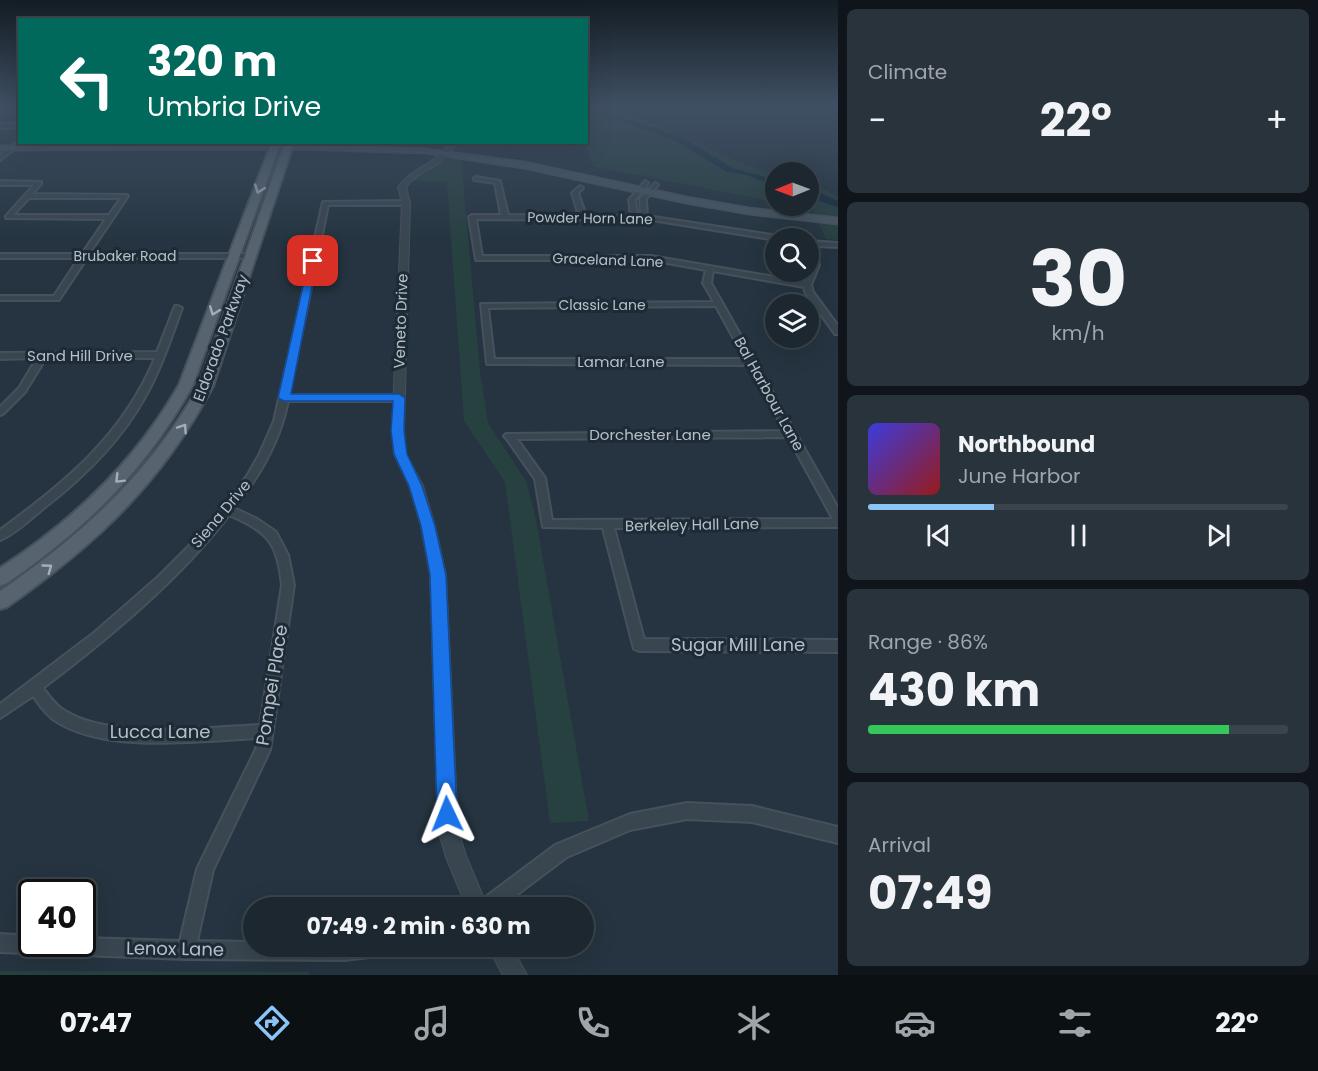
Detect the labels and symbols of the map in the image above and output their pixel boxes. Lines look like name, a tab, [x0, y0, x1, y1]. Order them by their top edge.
north arrow	[765, 162, 819, 216]
one-way arrow	[254, 183, 267, 194]
street label: Powder Horn Lane	[527, 207, 653, 229]
pin	[287, 235, 338, 286]
street label: Brubaker Road	[74, 246, 176, 266]
street label: Graceland Lane	[552, 248, 664, 272]
street label: Eldorado Parkway	[188, 271, 253, 404]
street label: Veneto Drive	[388, 273, 413, 369]
street label: Classic Lane	[558, 295, 646, 315]
one-way arrow	[209, 305, 221, 316]
street label: Bal Harbour Lane	[729, 333, 810, 455]
street label: Sand Hill Drive	[27, 345, 133, 366]
street label: Lamar Lane	[577, 351, 665, 372]
one-way arrow	[175, 423, 186, 434]
street label: Dorchester Lane	[589, 424, 711, 445]
one-way arrow	[115, 472, 126, 482]
street label: Siena Drive	[186, 475, 255, 552]
street label: Berkeley Hall Lane	[625, 513, 759, 536]
one-way arrow	[42, 564, 53, 575]
street label: Pompei Place	[250, 623, 293, 747]
street label: Sugar Mill Lane	[671, 632, 805, 657]
street label: Lucca Lane	[110, 719, 210, 744]
position arrow	[415, 782, 479, 846]
speed limit sign: 40	[18, 879, 96, 957]
street label: Lenox Lane	[126, 935, 224, 962]

